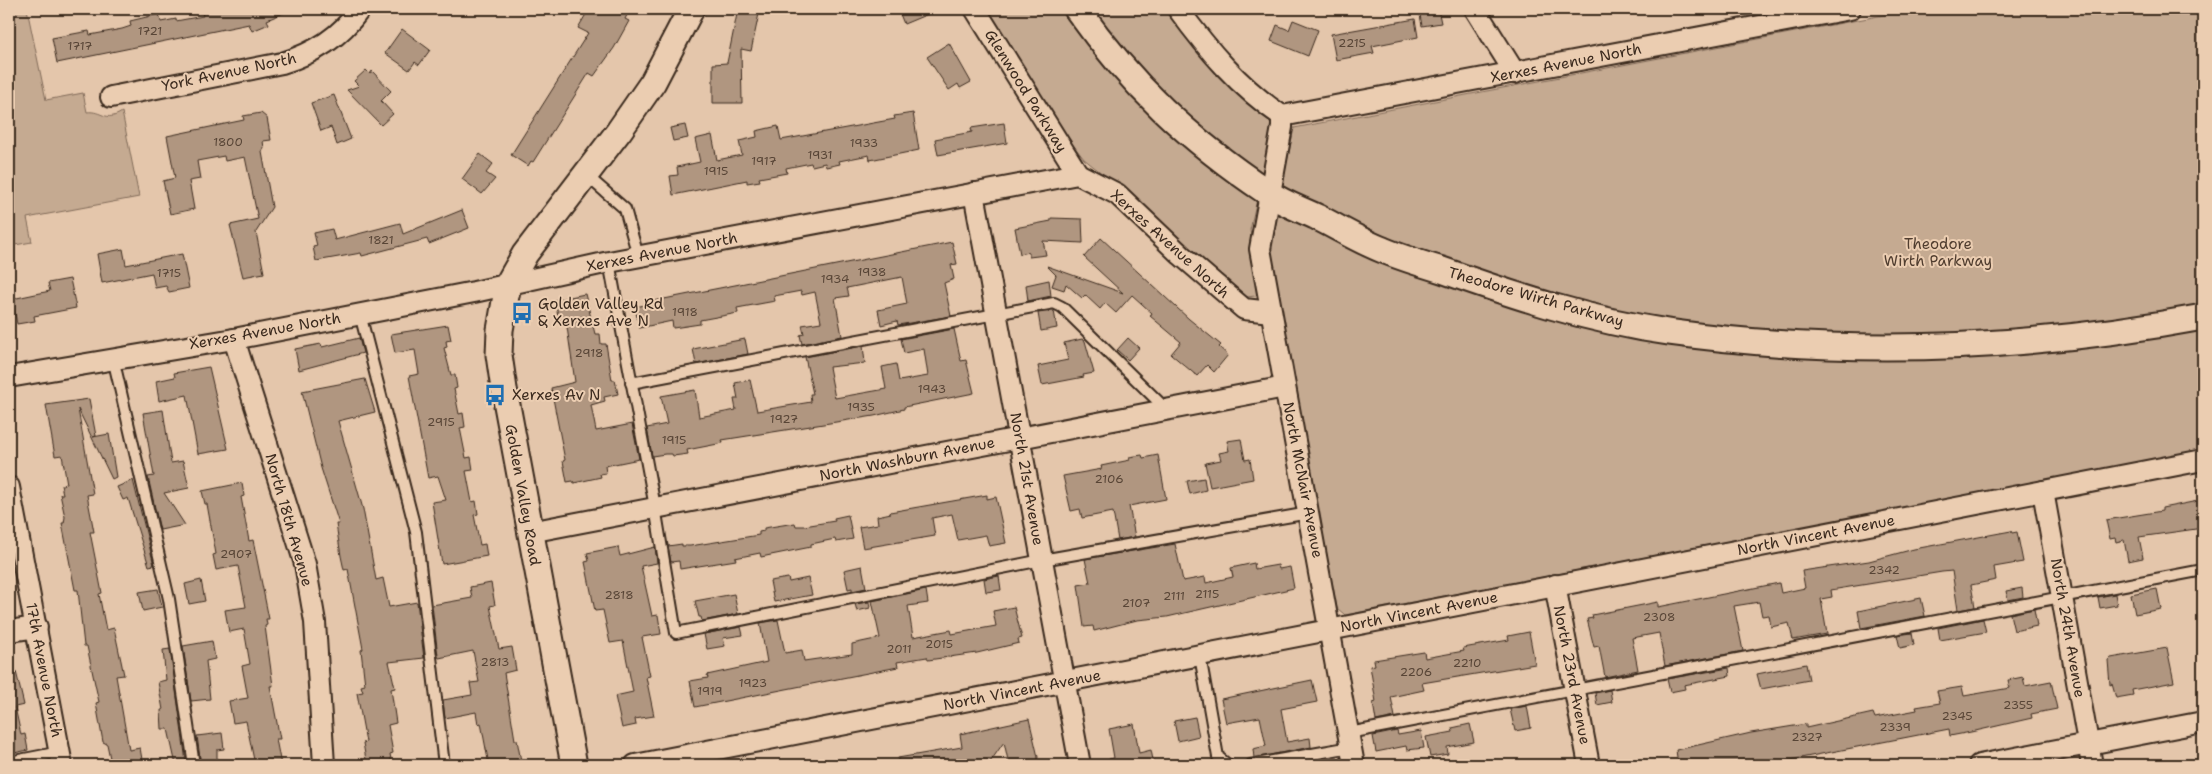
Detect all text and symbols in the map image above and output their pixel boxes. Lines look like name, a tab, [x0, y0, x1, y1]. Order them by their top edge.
house number: 1721	[138, 23, 162, 39]
street label: Glenwood Parkway	[980, 26, 1072, 156]
house number: 2215	[1338, 35, 1366, 51]
house number: 1717	[68, 38, 92, 54]
street label: Xerxes Avenue North	[1489, 39, 1643, 87]
street label: York Avenue North	[160, 48, 298, 96]
house number: 1800	[213, 134, 243, 150]
house number: 1933	[850, 135, 878, 151]
house number: 1931	[807, 147, 833, 163]
house number: 1917	[751, 153, 777, 169]
house number: 1915	[704, 163, 728, 179]
street label: Xerxes Avenue North	[1106, 185, 1234, 303]
street label: Xerxes Avenue North	[585, 228, 739, 276]
house number: 1821	[368, 232, 394, 248]
park label: Theodore Wirth Parkway	[1884, 234, 1992, 271]
street label: Theodore Wirth Parkway	[1446, 262, 1626, 332]
house number: 1938	[858, 264, 886, 280]
house number: 1715	[157, 265, 181, 281]
house number: 1934	[821, 271, 849, 287]
place label: Golden Valley Rd & Xerxes Ave N	[538, 294, 664, 331]
bus stop icon: Golden Valley Rd & Xerxes Ave N	[509, 300, 535, 326]
house number: 1918	[672, 304, 698, 320]
street label: Xerxes Avenue North	[188, 308, 342, 354]
house number: 2918	[575, 345, 604, 361]
house number: 1943	[918, 381, 946, 397]
bus stop icon: Xerxes Av N	[482, 382, 508, 408]
place label: Xerxes Av N	[512, 385, 600, 405]
house number: 1935	[847, 399, 875, 415]
street label: North McNair Avenue	[1278, 400, 1328, 560]
house number: 1927	[770, 411, 798, 427]
street label: North 21st Avenue	[1005, 411, 1049, 547]
house number: 2915	[427, 414, 455, 430]
street label: Golden Valley Road	[501, 423, 545, 568]
house number: 1915	[662, 432, 686, 448]
street label: North Washburn Avenue	[818, 432, 996, 486]
street label: North 18th Avenue	[260, 451, 318, 589]
house number: 2106	[1094, 471, 1124, 487]
street label: North Vincent Avenue	[1735, 510, 1897, 560]
house number: 2907	[220, 546, 252, 562]
street label: North 24th Avenue	[2046, 557, 2090, 699]
house number: 2342	[1868, 562, 1900, 578]
house number: 2115	[1195, 586, 1219, 602]
house number: 2818	[604, 587, 634, 603]
street label: North Vincent Avenue	[1338, 587, 1500, 637]
house number: 2111	[1163, 588, 1185, 604]
house number: 2107	[1122, 595, 1150, 611]
street label: 17th Avenue North	[21, 601, 67, 739]
street label: North 23rd Avenue	[1549, 604, 1595, 746]
house number: 2308	[1643, 609, 1675, 625]
house number: 2015	[925, 636, 953, 652]
house number: 2011	[886, 641, 912, 657]
house number: 2813	[481, 654, 509, 670]
house number: 2210	[1453, 655, 1481, 671]
house number: 2206	[1400, 664, 1432, 680]
street label: North Vincent Avenue	[941, 665, 1103, 715]
house number: 1923	[739, 675, 767, 691]
house number: 1919	[697, 683, 723, 699]
house number: 2355	[2003, 697, 2033, 713]
house number: 2345	[1941, 708, 1973, 724]
house number: 2339	[1879, 719, 1911, 735]
house number: 2327	[1791, 729, 1823, 745]

